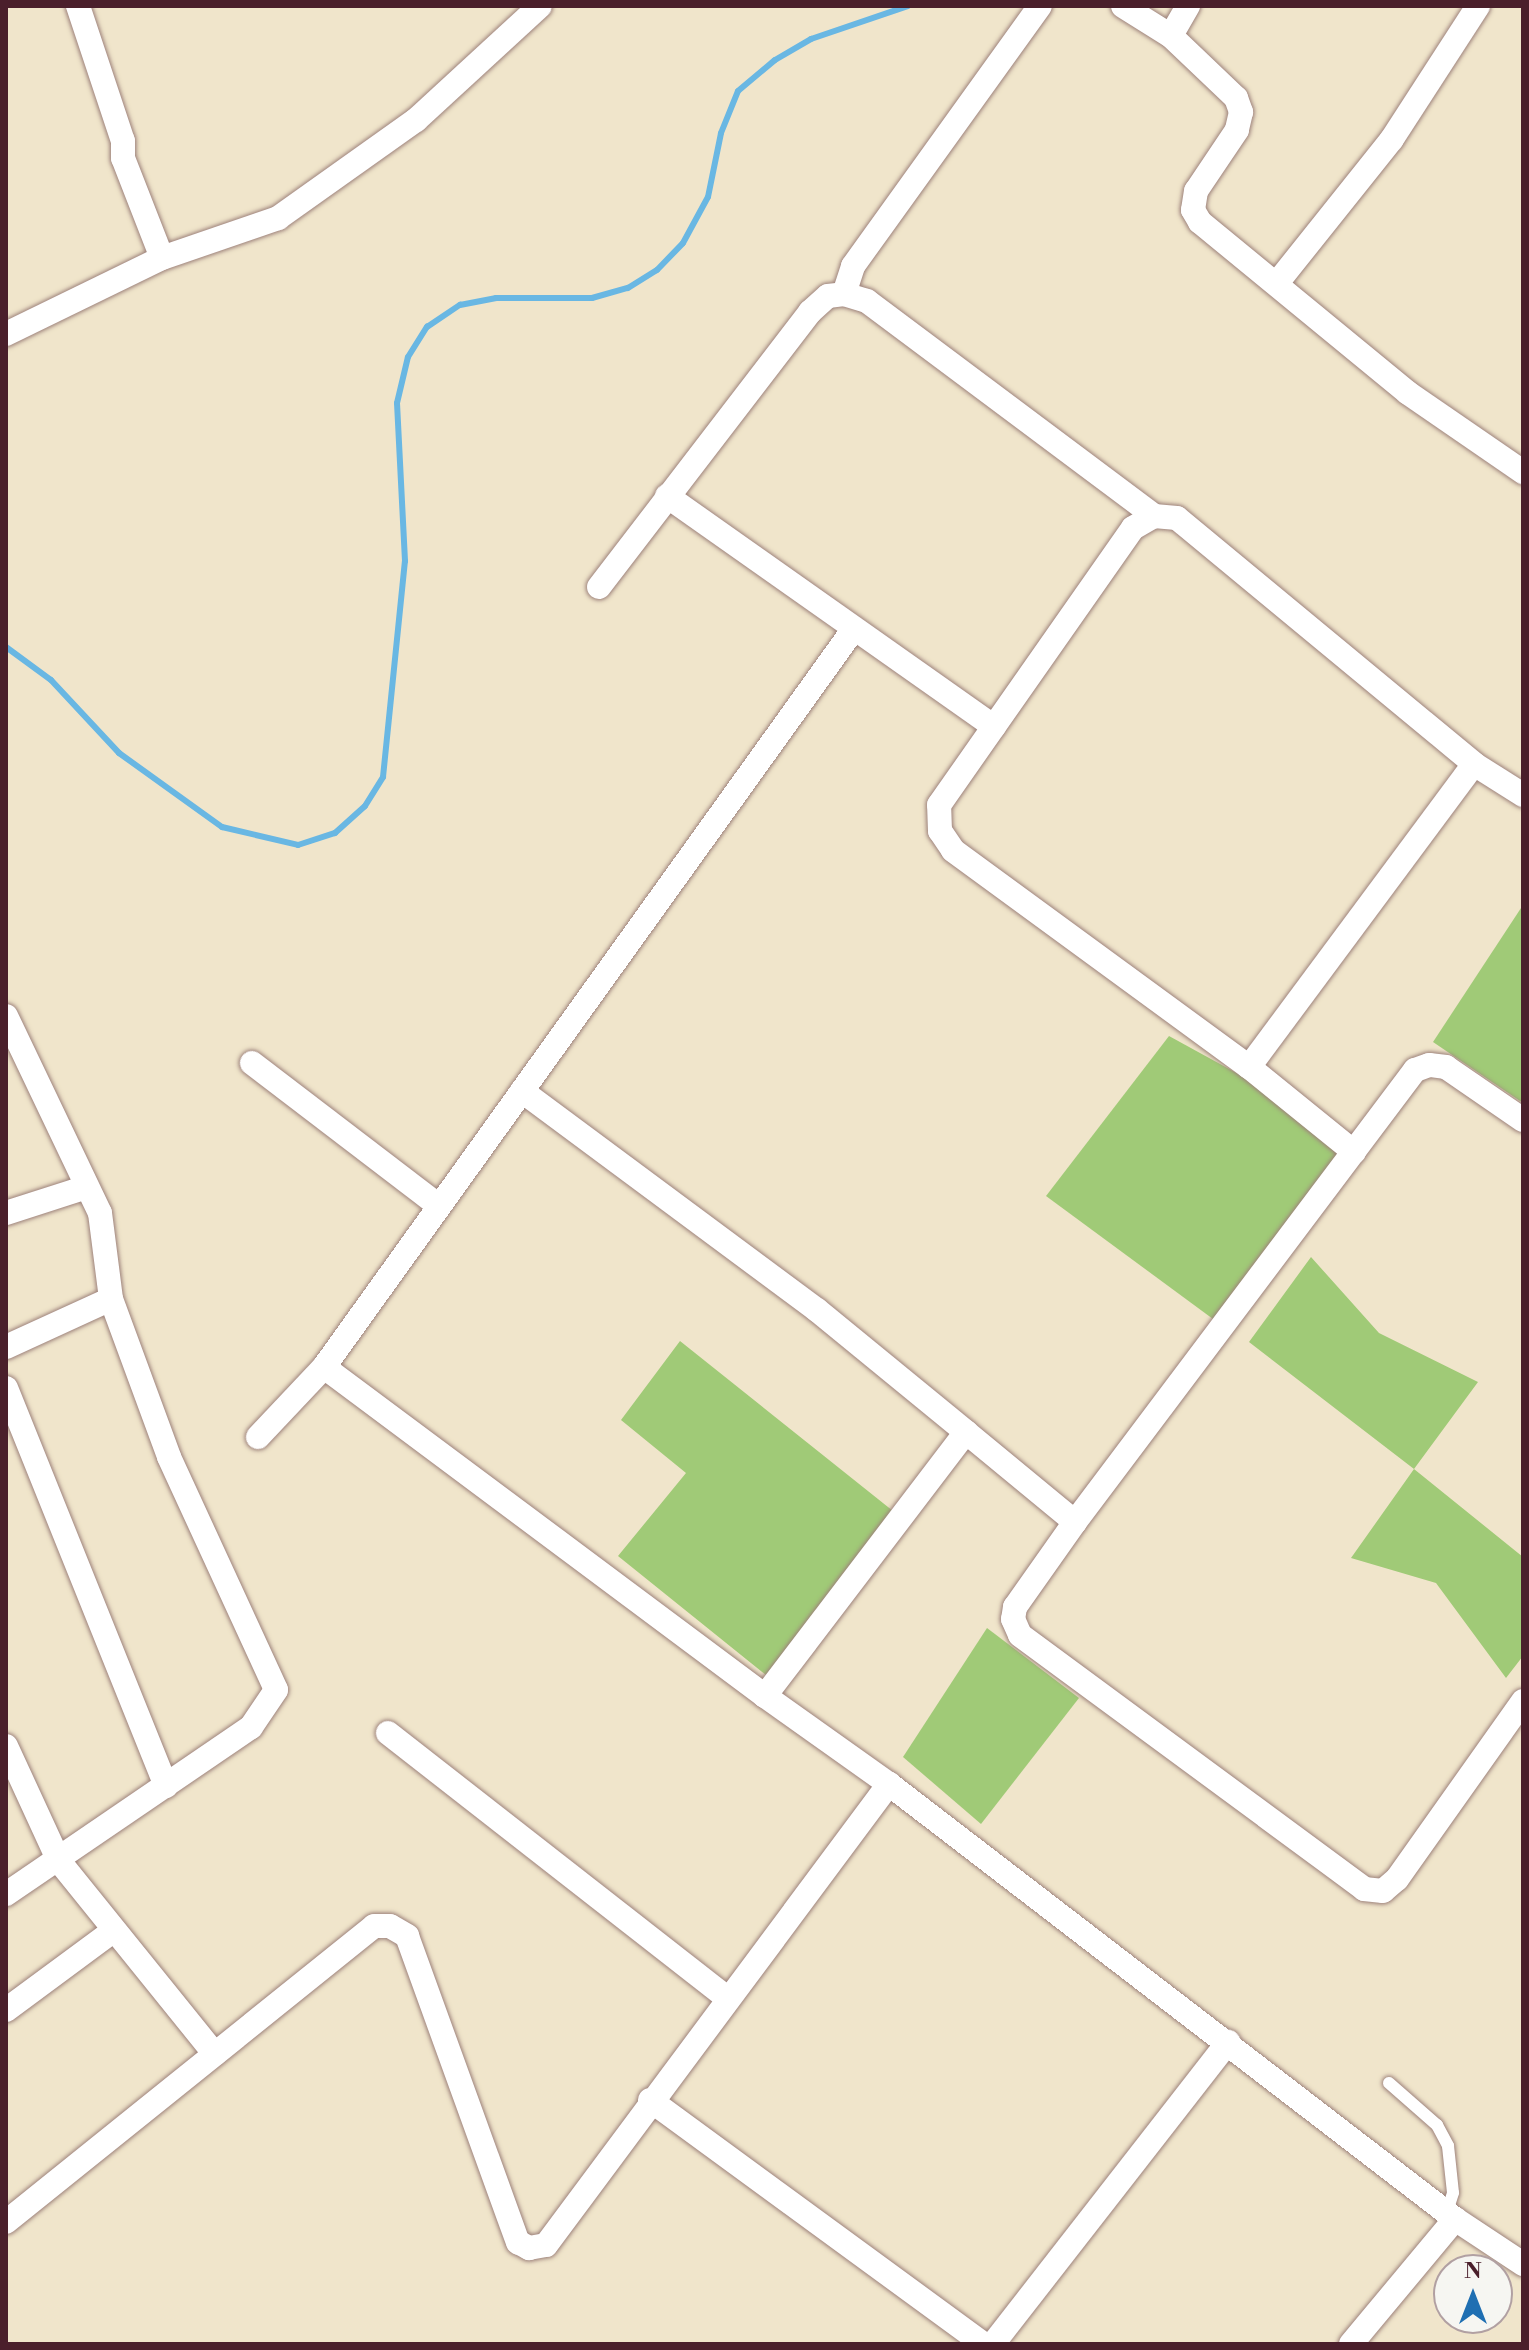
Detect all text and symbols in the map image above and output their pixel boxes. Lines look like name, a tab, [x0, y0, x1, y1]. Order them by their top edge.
north arrow	[1433, 2254, 1513, 2334]
text: N	[1464, 2258, 1482, 2285]

